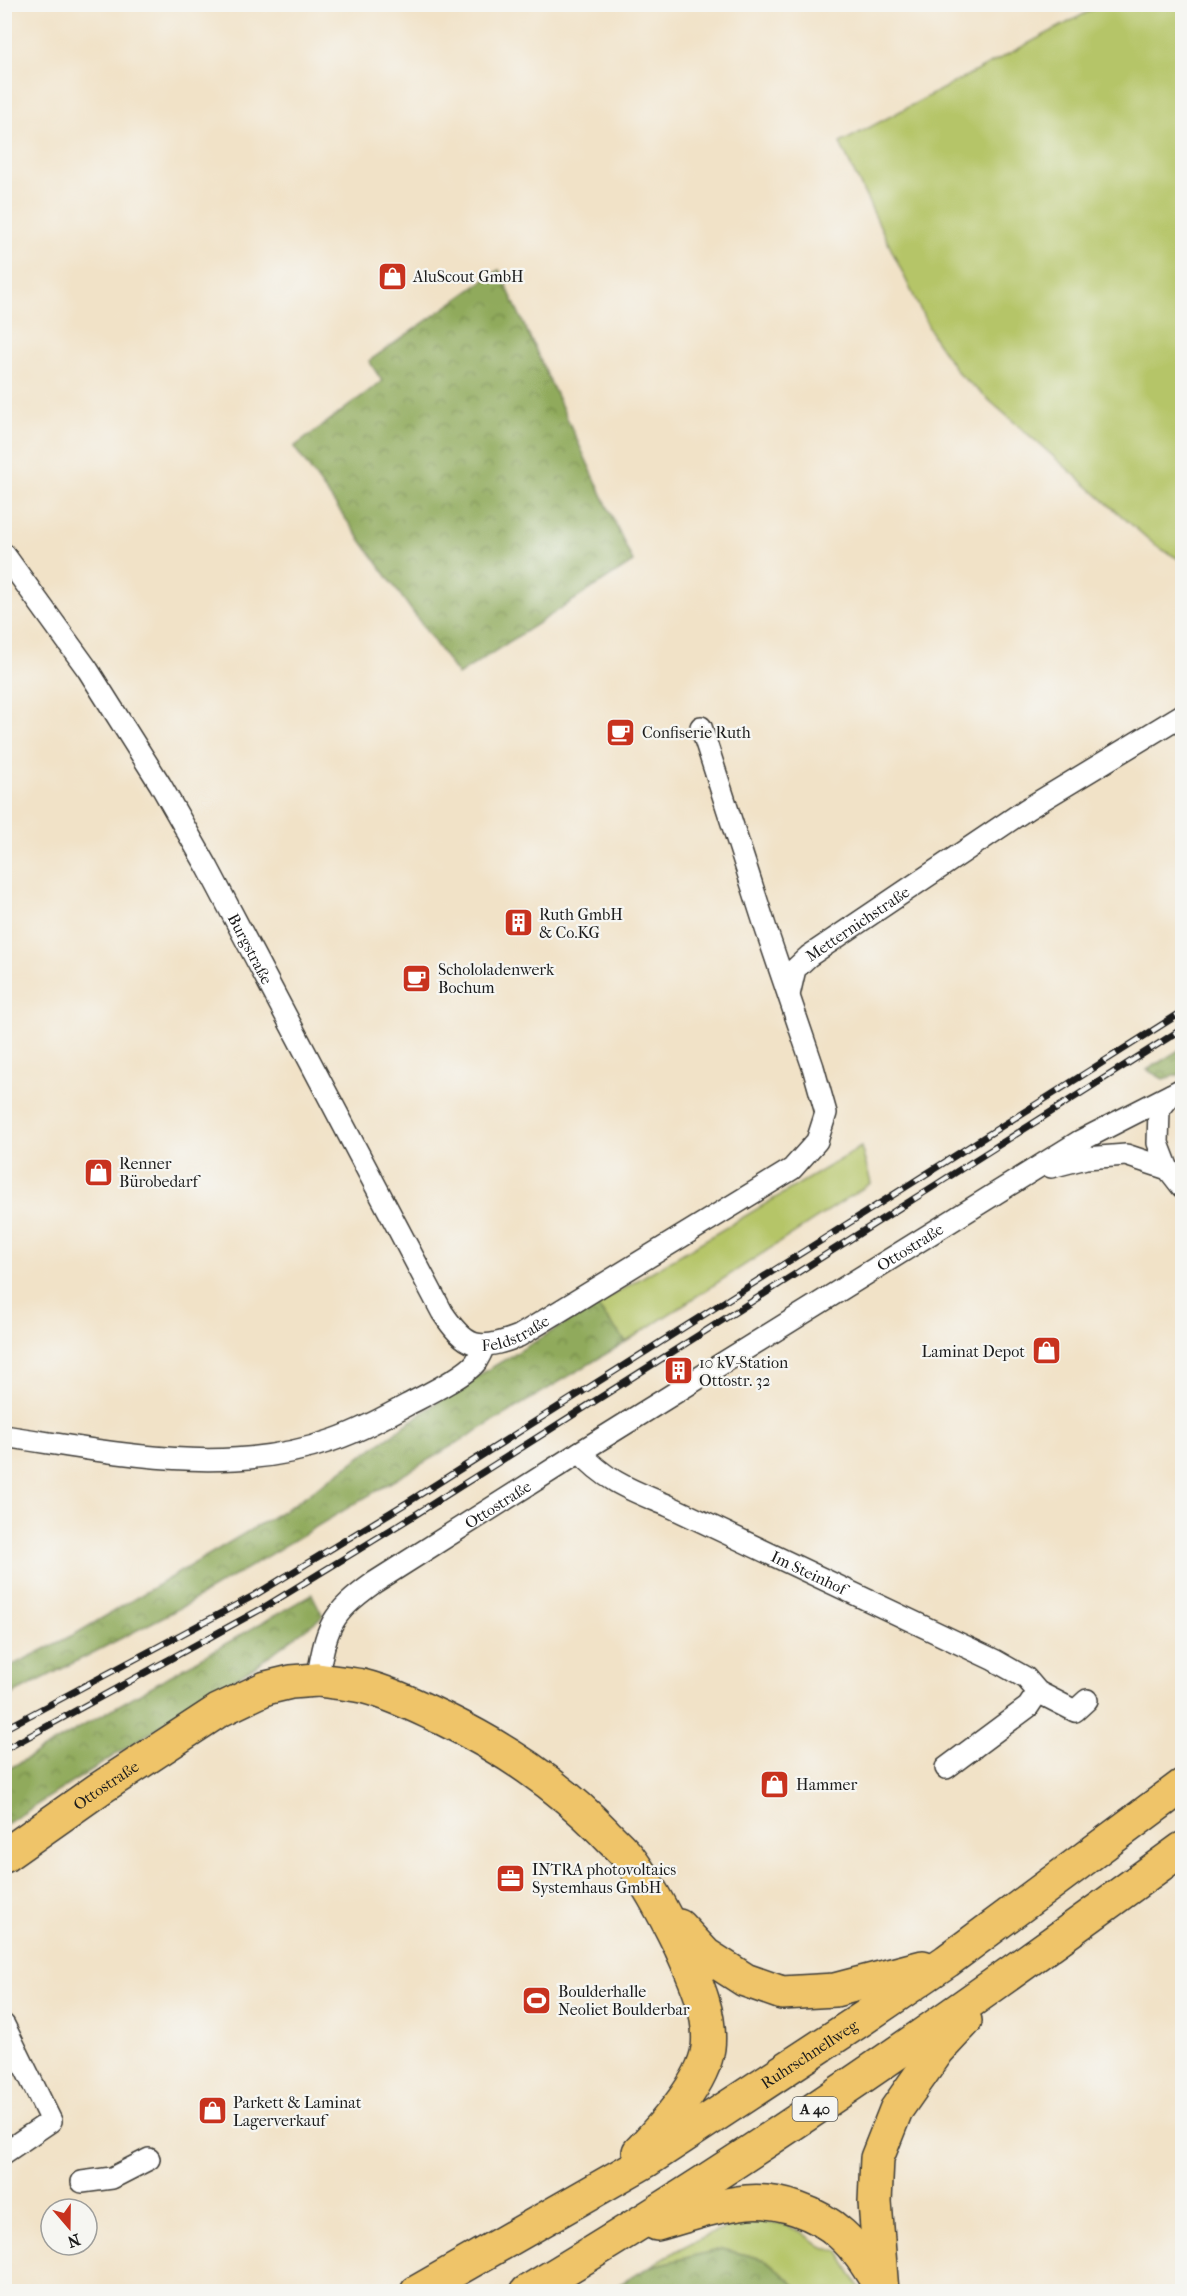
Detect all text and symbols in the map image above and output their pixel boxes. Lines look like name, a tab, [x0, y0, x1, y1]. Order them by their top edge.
shop icon: AluScout GmbH	[376, 260, 408, 292]
place label: AluScout GmbH	[412, 267, 524, 286]
cafe icon: Confiserie Ruth	[605, 716, 637, 748]
place label: Confiserie Ruth	[642, 723, 751, 742]
street label: Metternichstraße	[802, 882, 913, 966]
place label: Ruth GmbH & Co.KG	[539, 905, 623, 942]
building icon: Ruth GmbH & Co.KG	[502, 907, 534, 939]
street label: Burgstraße	[224, 910, 277, 988]
place label: Schololadenwerk Bochum	[438, 960, 555, 997]
cafe icon: Schololadenwerk Bochum	[401, 962, 433, 994]
place label: Renner Bürobedarf	[119, 1154, 201, 1191]
shop icon: Renner Bürobedarf	[82, 1156, 114, 1188]
street label: Ottostraße	[873, 1219, 947, 1275]
street label: Feldstraße	[481, 1311, 553, 1355]
shop icon: Laminat Depot	[1030, 1335, 1062, 1367]
place label: Laminat Depot	[921, 1342, 1025, 1361]
place label: 10 kV-Station Ottostr. 32	[699, 1353, 789, 1390]
building icon: 10 kV-Station Ottostr. 32	[662, 1355, 694, 1387]
street label: Ottostraße	[461, 1477, 535, 1533]
street label: Im Steinhof	[768, 1547, 853, 1600]
street label: Ottostraße	[70, 1757, 142, 1814]
shop icon: Hammer	[759, 1768, 791, 1800]
place label: Hammer	[796, 1775, 858, 1794]
place label: INTRA photovoltaics Systemhaus GmbH	[532, 1860, 676, 1897]
office icon: INTRA photovoltaics Systemhaus GmbH	[495, 1862, 527, 1894]
place label: Boulderhalle Neoliet Boulderbar	[558, 1982, 690, 2019]
sports icon: Boulderhalle Neoliet Boulderbar	[521, 1984, 553, 2016]
street label: Ruhrschnellweg	[757, 2015, 862, 2093]
place label: Parkett & Laminat Lagerverkauf	[233, 2093, 362, 2130]
shop icon: Parkett & Laminat Lagerverkauf	[196, 2095, 228, 2127]
road number: A 40	[792, 2097, 838, 2121]
north arrow	[39, 2197, 99, 2257]
text: N	[64, 2230, 83, 2252]

